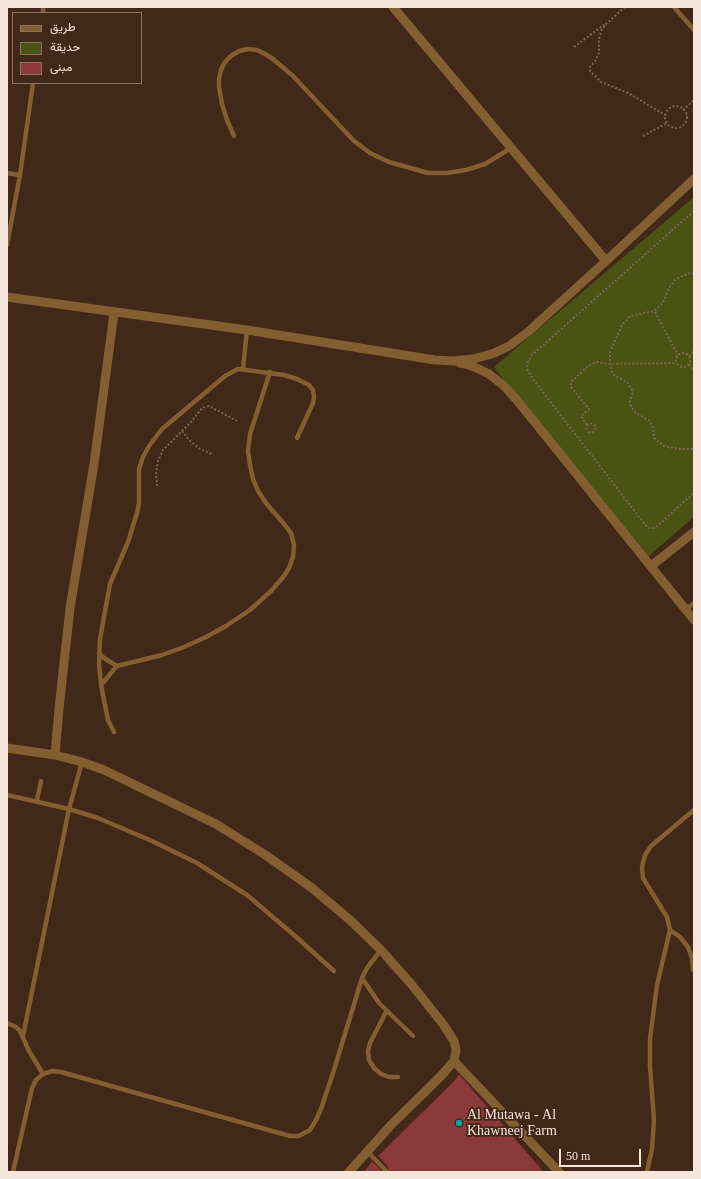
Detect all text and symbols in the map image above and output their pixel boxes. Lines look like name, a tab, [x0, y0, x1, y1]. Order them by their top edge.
legend	[12, 12, 142, 84]
text: طريق	[50, 20, 75, 34]
text: حديقة	[50, 40, 80, 54]
text: مبنى	[50, 60, 72, 74]
place label: Al Mutawa - Al Khawneej Farm	[467, 1107, 557, 1140]
marker: Al Mutawa - Al Khawneej Farm	[454, 1118, 464, 1128]
scale bar	[561, 1141, 643, 1167]
text: 50 m	[566, 1149, 590, 1163]

